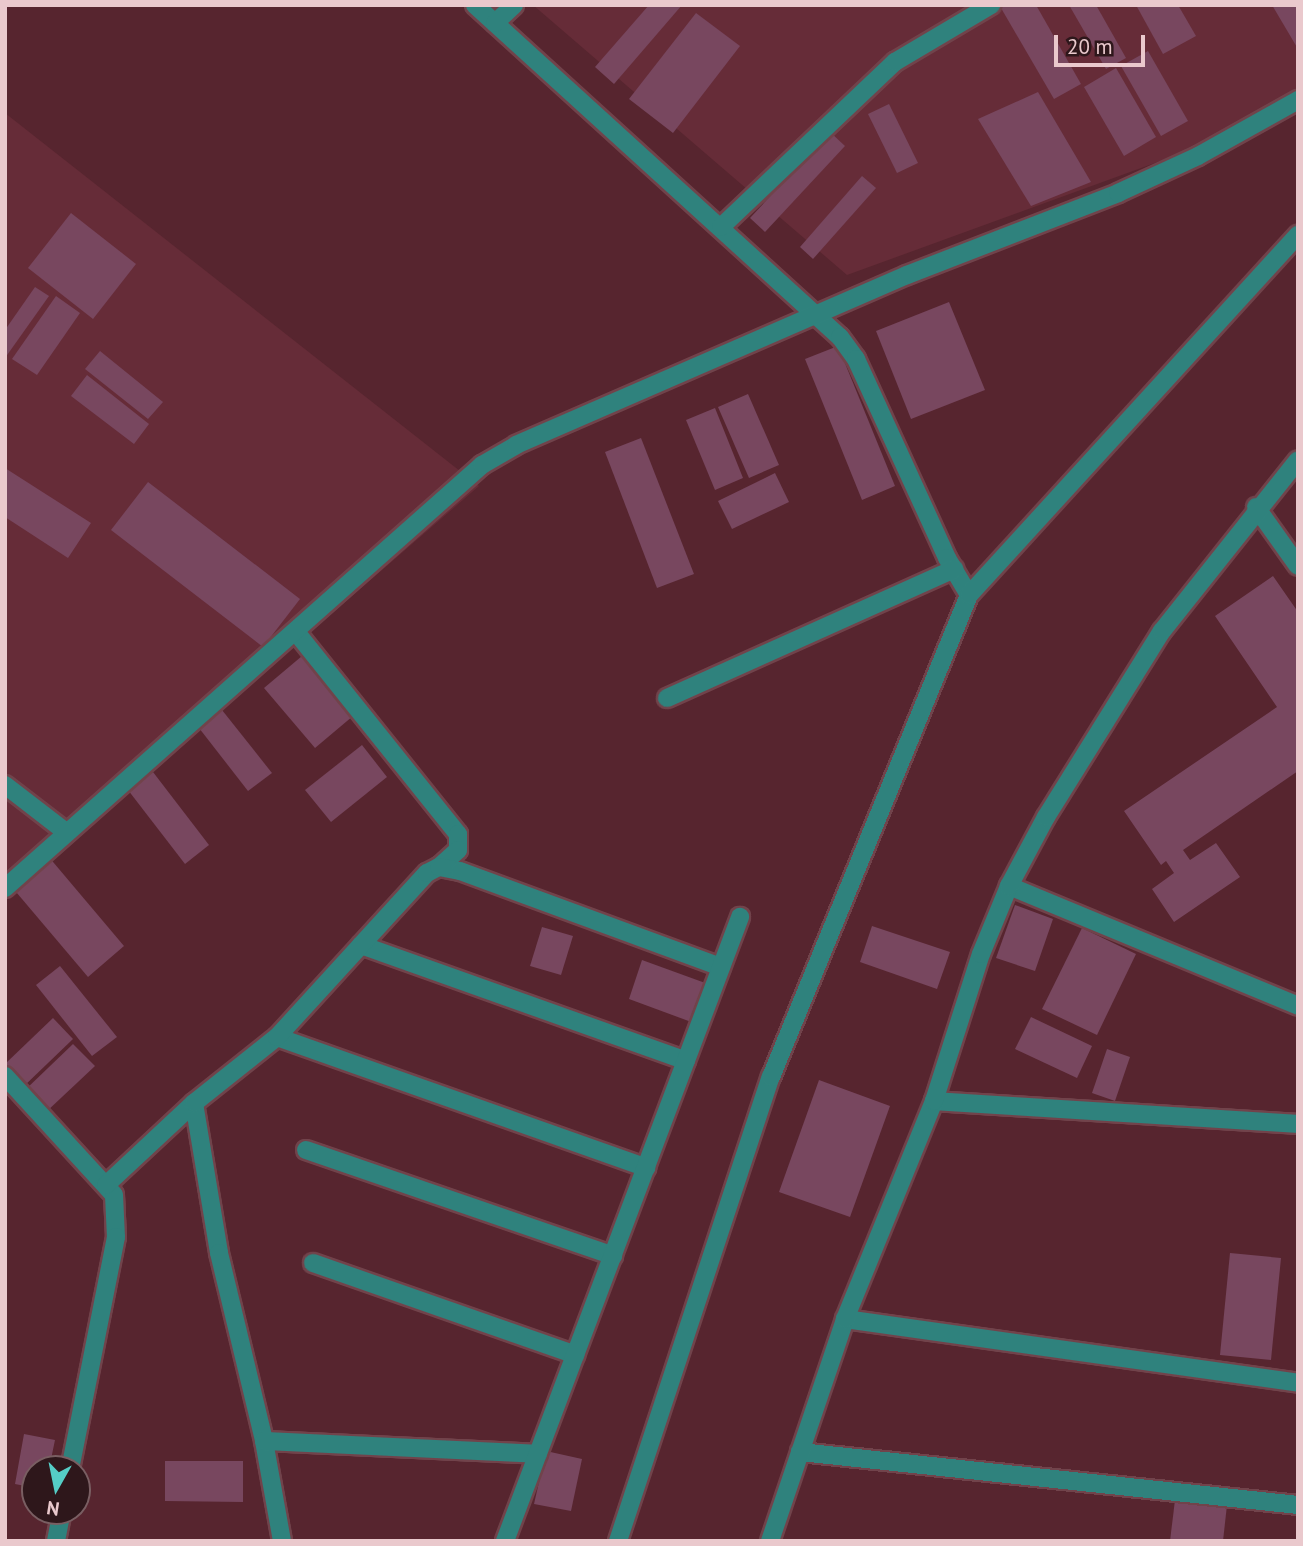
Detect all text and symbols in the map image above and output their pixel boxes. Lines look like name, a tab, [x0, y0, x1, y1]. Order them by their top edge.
scale bar	[1058, 21, 1149, 65]
text: 20 m	[1067, 33, 1113, 60]
north arrow	[21, 1455, 91, 1525]
text: N	[45, 1496, 61, 1522]

